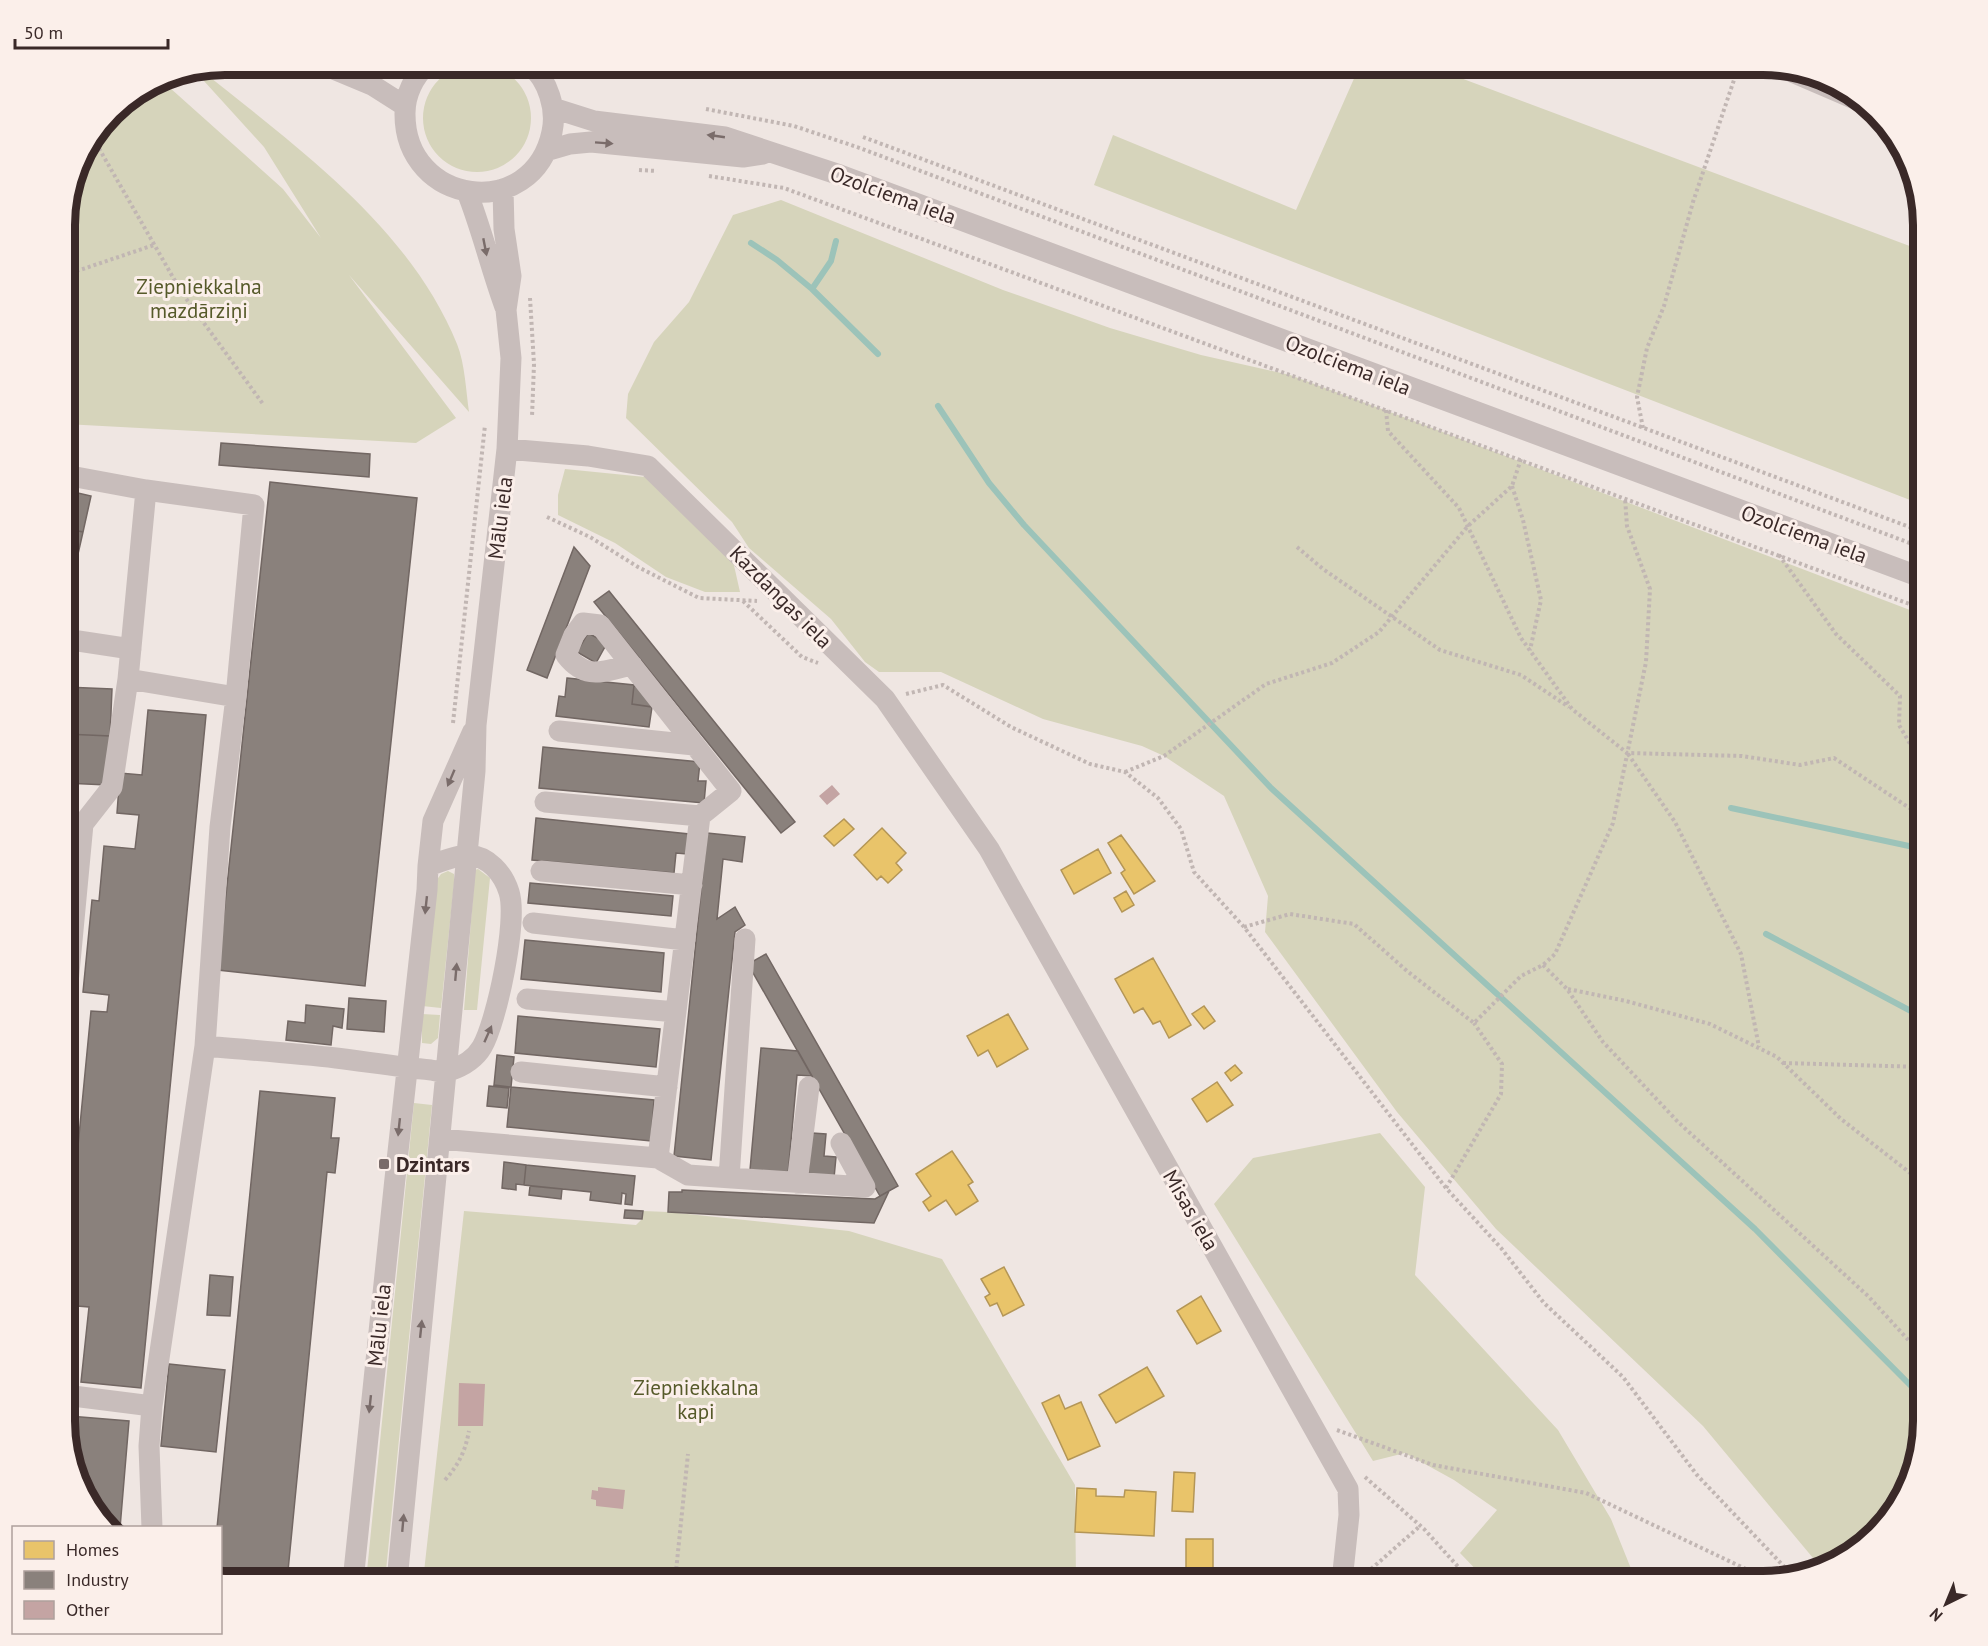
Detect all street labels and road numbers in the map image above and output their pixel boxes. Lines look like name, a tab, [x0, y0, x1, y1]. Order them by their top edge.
street label: Ozolciema iela	[826, 160, 960, 230]
street label: Ozolciema iela	[1282, 329, 1414, 401]
street label: Mālu iela	[482, 475, 518, 561]
street label: Ozolciema iela	[1737, 499, 1871, 569]
street label: Kazdangas iela	[724, 540, 838, 654]
street label: Misas iela	[1157, 1165, 1225, 1255]
street label: Mālu iela	[361, 1282, 397, 1368]

